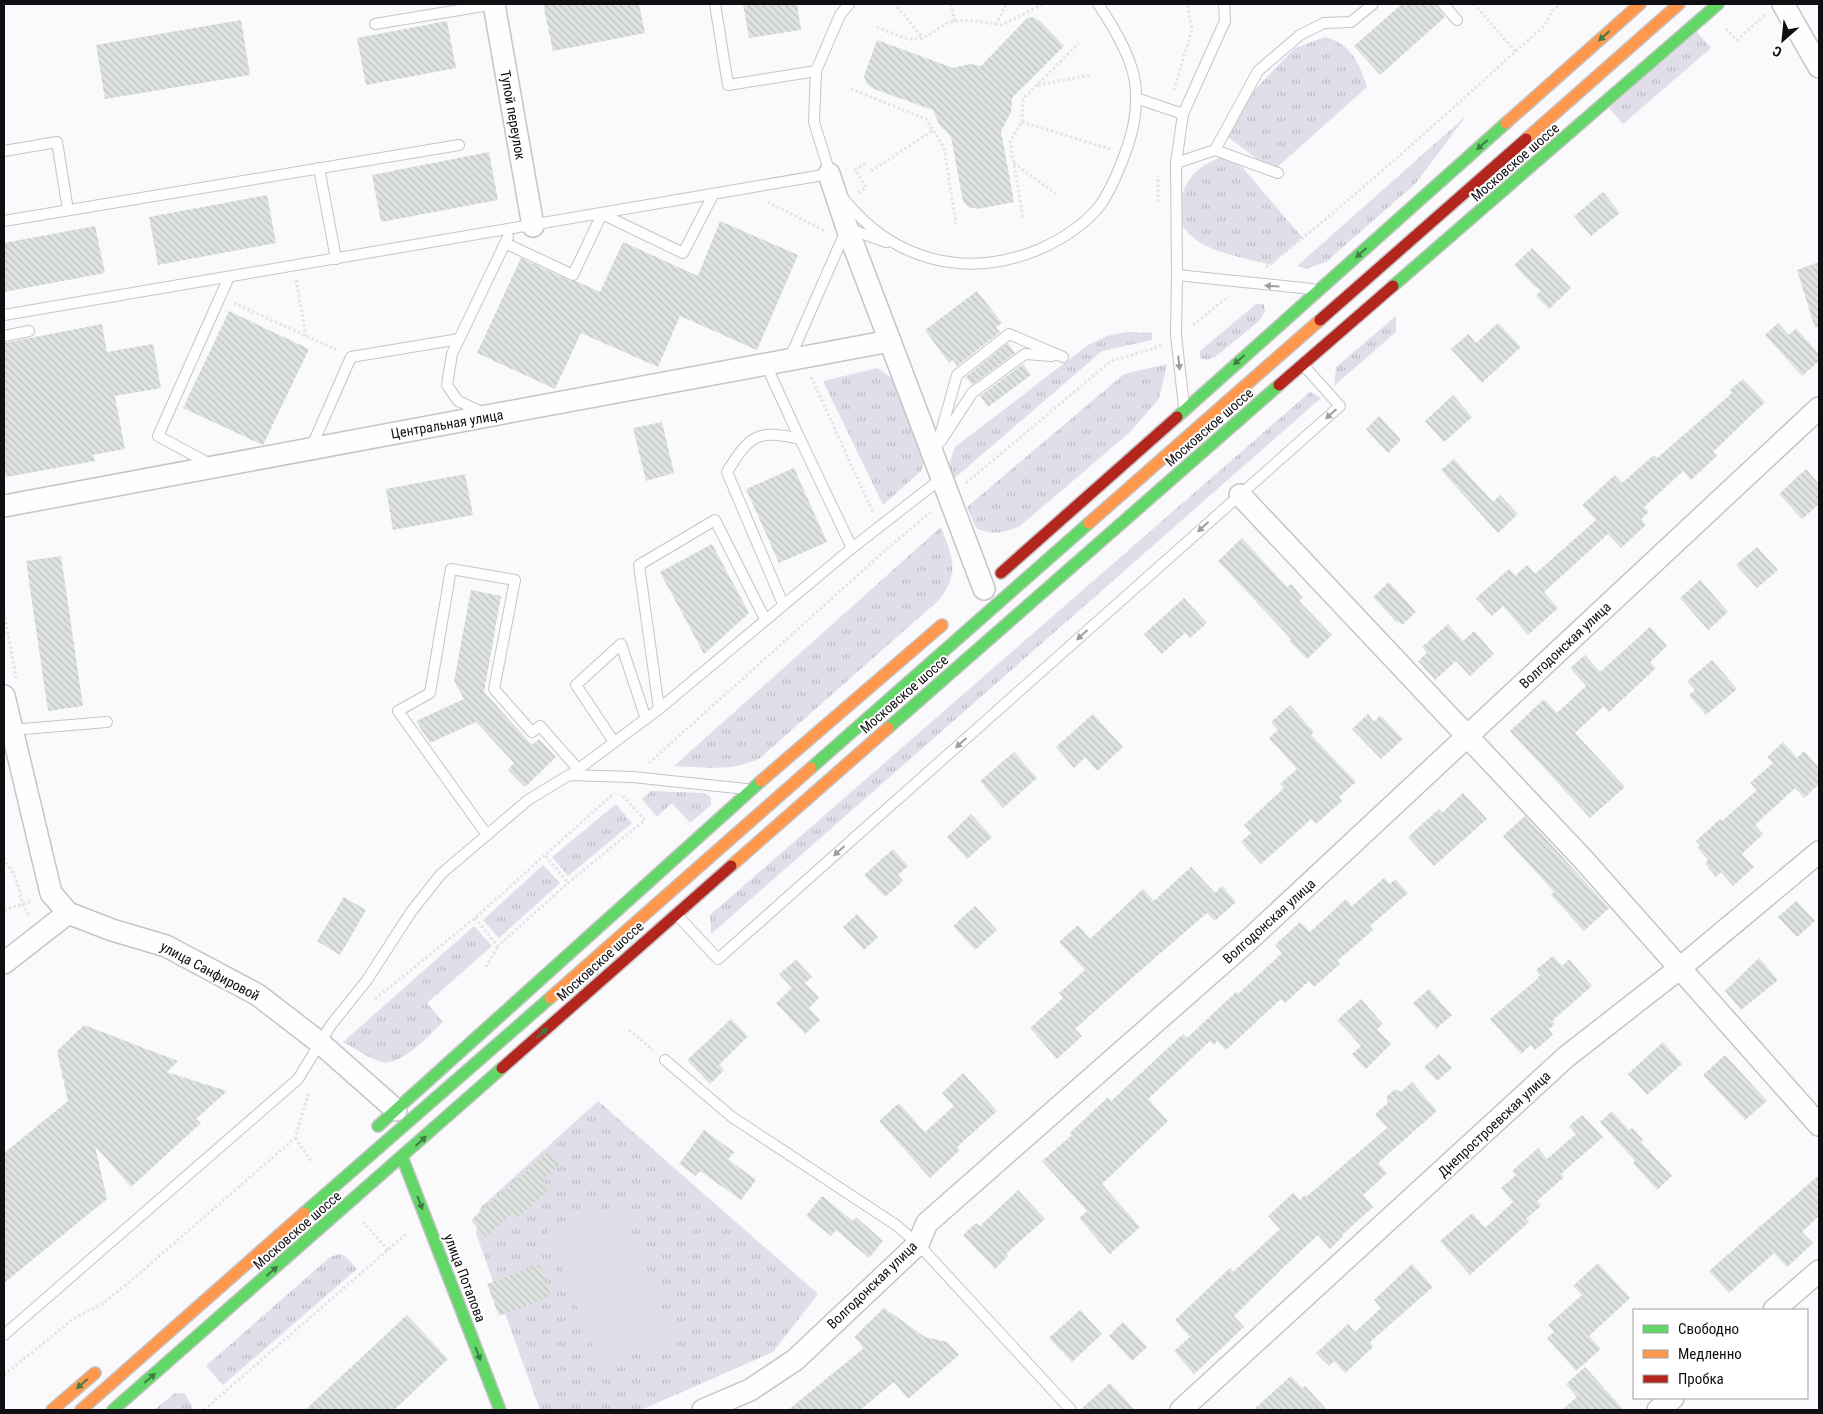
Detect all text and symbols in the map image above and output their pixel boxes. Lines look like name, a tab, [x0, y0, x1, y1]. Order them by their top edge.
north arrow	[1758, 15, 1808, 65]
one-way arrow	[1598, 30, 1610, 42]
text: С	[1770, 43, 1784, 61]
street label: Тупой переулок	[497, 69, 529, 161]
street label: Московское шоссе	[1468, 119, 1562, 204]
one-way arrow	[1476, 139, 1489, 150]
one-way arrow	[1356, 247, 1368, 259]
one-way arrow	[1263, 282, 1279, 290]
one-way arrow	[1233, 355, 1246, 366]
one-way arrow	[1175, 356, 1183, 372]
street label: Московское шоссе	[1162, 384, 1256, 469]
street label: Центральная улица	[390, 406, 504, 442]
one-way arrow	[1326, 408, 1338, 420]
one-way arrow	[1197, 522, 1210, 533]
street label: Волгодонская улица	[1516, 599, 1614, 691]
one-way arrow	[1076, 629, 1088, 640]
street label: Московское шоссе	[857, 651, 951, 736]
one-way arrow	[955, 737, 967, 749]
one-way arrow	[834, 845, 846, 857]
street label: Волгодонская улица	[1220, 875, 1318, 967]
street label: Московское шоссе	[553, 918, 647, 1004]
street label: улица Санфировой	[158, 938, 262, 1004]
one-way arrow	[536, 1027, 548, 1039]
street label: Днепростроевская улица	[1435, 1068, 1553, 1180]
one-way arrow	[414, 1135, 427, 1146]
street label: Московское шоссе	[250, 1187, 344, 1272]
one-way arrow	[416, 1196, 424, 1210]
street label: улица Потапова	[441, 1232, 489, 1324]
street label: Волгодонская улица	[824, 1238, 920, 1332]
one-way arrow	[266, 1265, 278, 1277]
legend	[1633, 1309, 1808, 1399]
text: Свободно	[1678, 1320, 1739, 1338]
text: Медленно	[1678, 1345, 1742, 1363]
one-way arrow	[474, 1347, 482, 1362]
text: Пробка	[1678, 1370, 1724, 1388]
one-way arrow	[144, 1373, 156, 1384]
one-way arrow	[76, 1378, 89, 1389]

